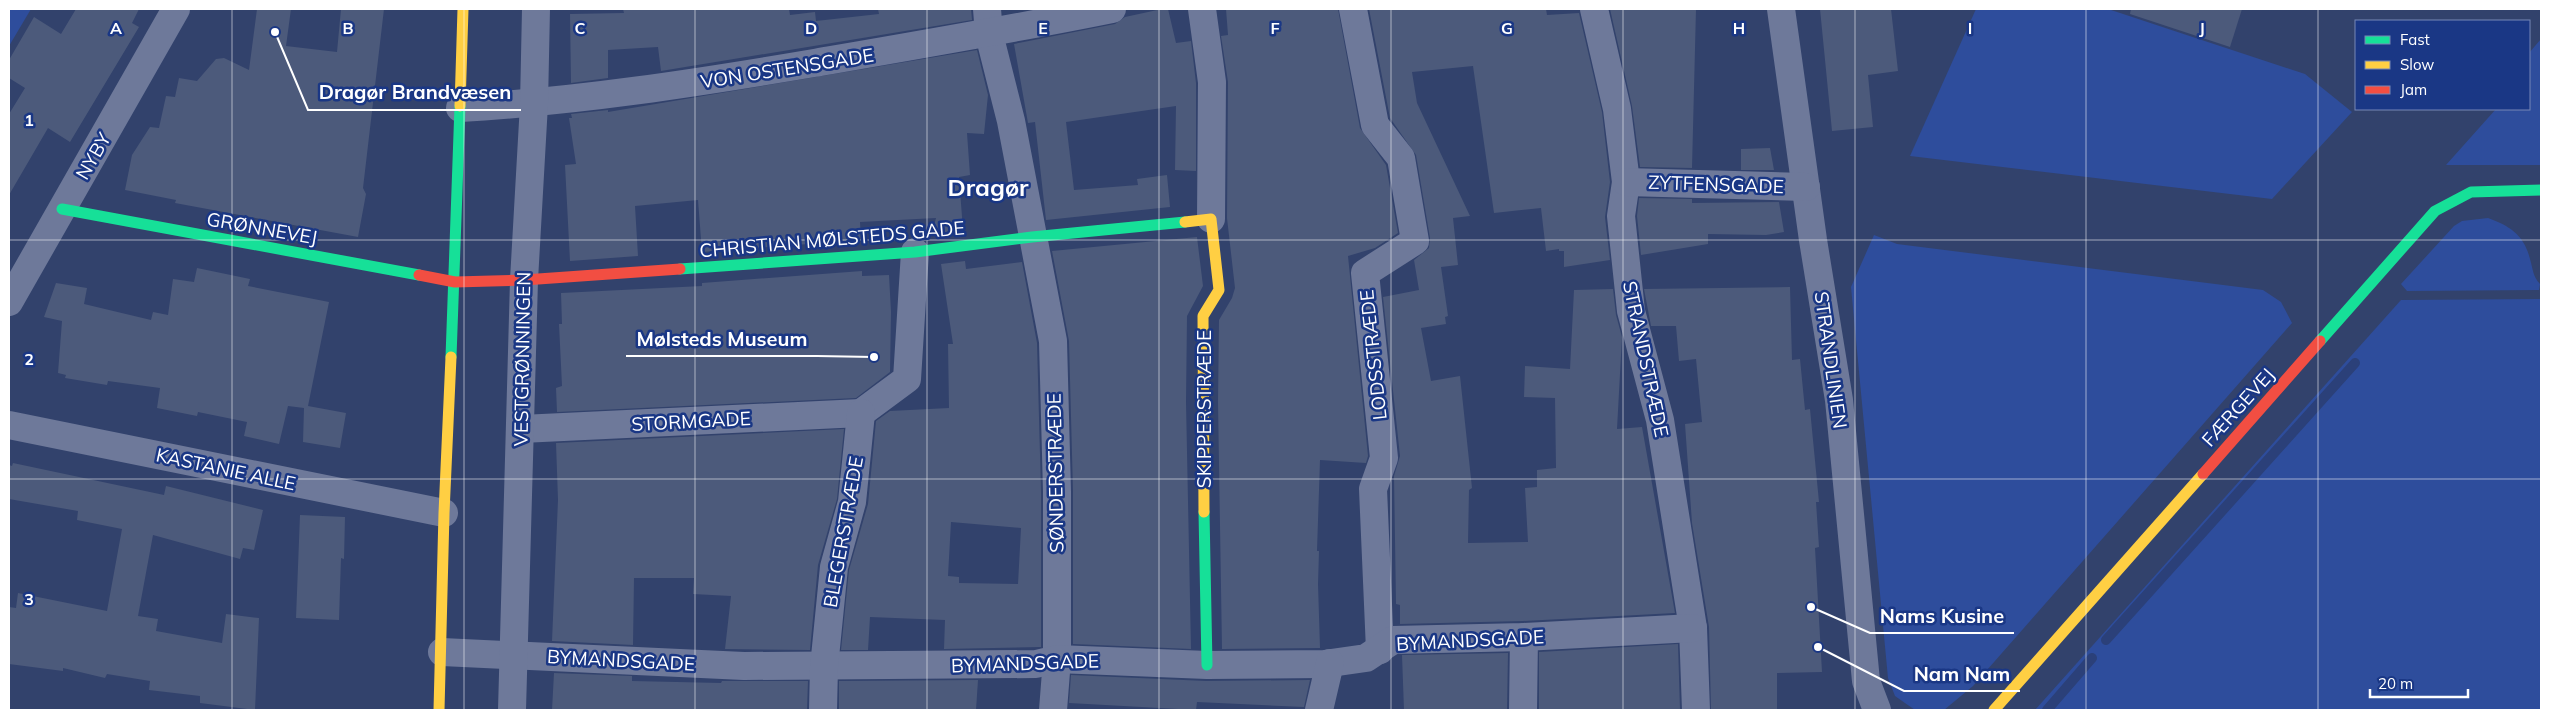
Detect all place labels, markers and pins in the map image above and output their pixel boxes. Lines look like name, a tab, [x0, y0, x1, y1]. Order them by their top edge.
callout: Dragør Brandvæsen	[308, 75, 521, 110]
callout: Mølsteds Museum	[626, 321, 817, 356]
callout: Nams Kusine	[1870, 598, 2014, 633]
callout: Nam Nam	[1904, 656, 2020, 691]

